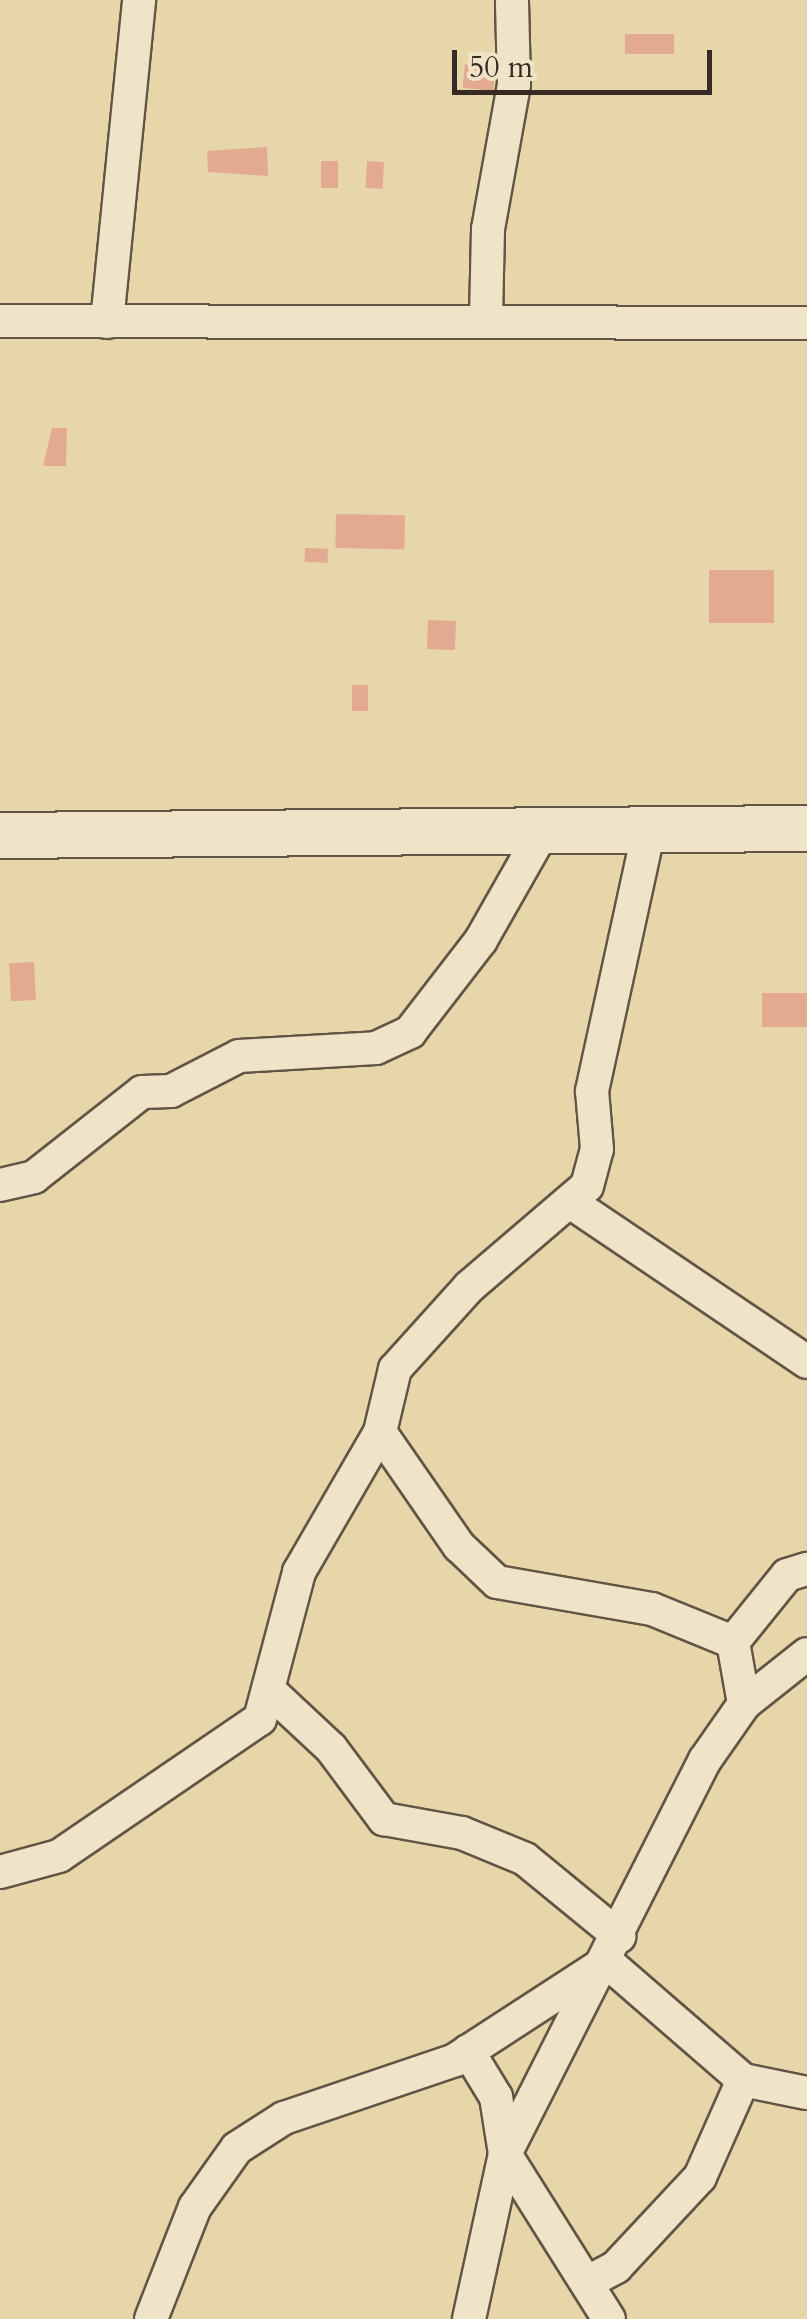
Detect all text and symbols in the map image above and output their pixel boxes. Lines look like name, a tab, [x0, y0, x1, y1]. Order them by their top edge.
scale bar	[457, 30, 717, 92]
text: 50 m	[469, 47, 533, 88]

